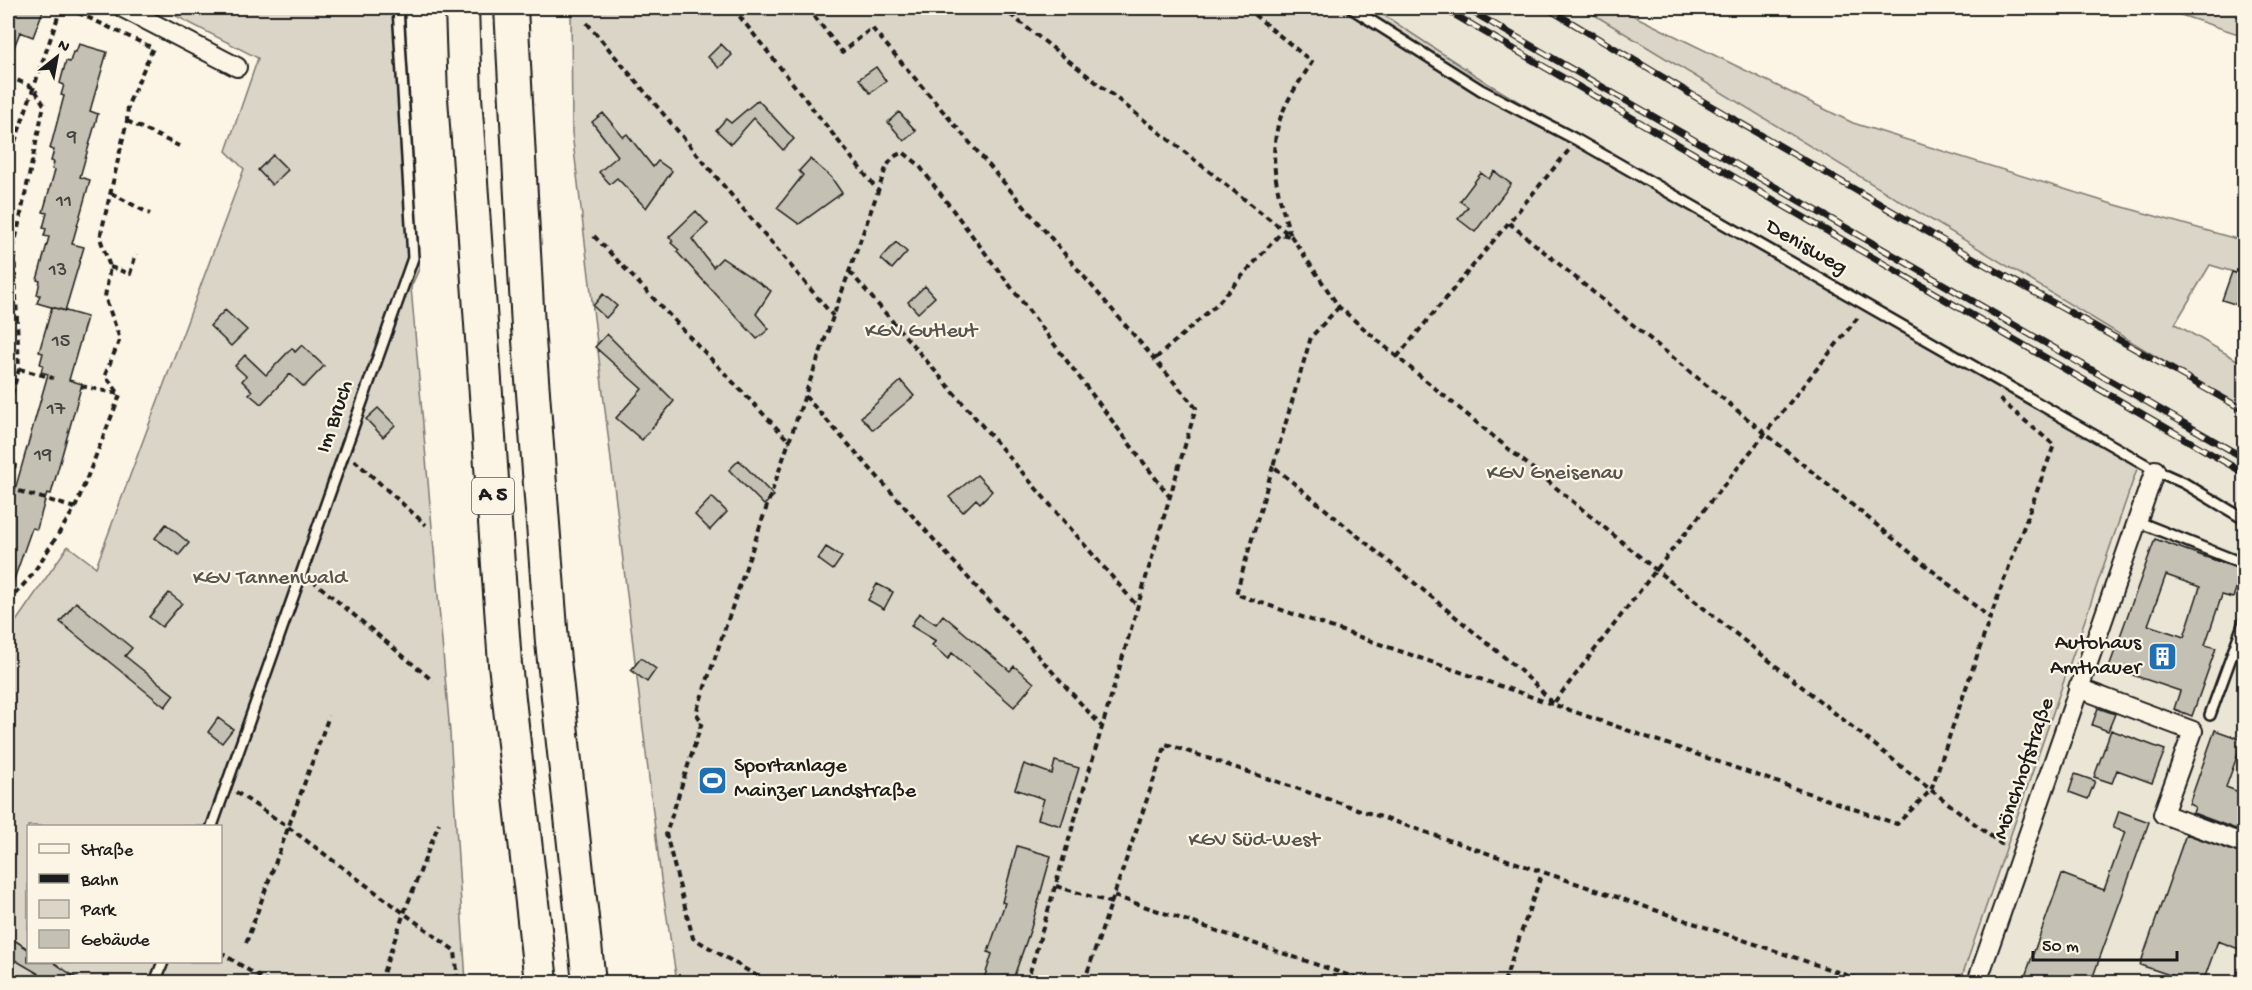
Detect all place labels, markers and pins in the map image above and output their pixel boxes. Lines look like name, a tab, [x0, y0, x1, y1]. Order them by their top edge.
place label: Autohaus Amthauer	[2050, 631, 2143, 682]
building icon: Autohaus Amthauer	[2146, 641, 2178, 673]
place label: Sportanlage Mainzer Landstraße	[734, 754, 917, 805]
sports icon: Sportanlage Mainzer Landstraße	[697, 764, 729, 796]

